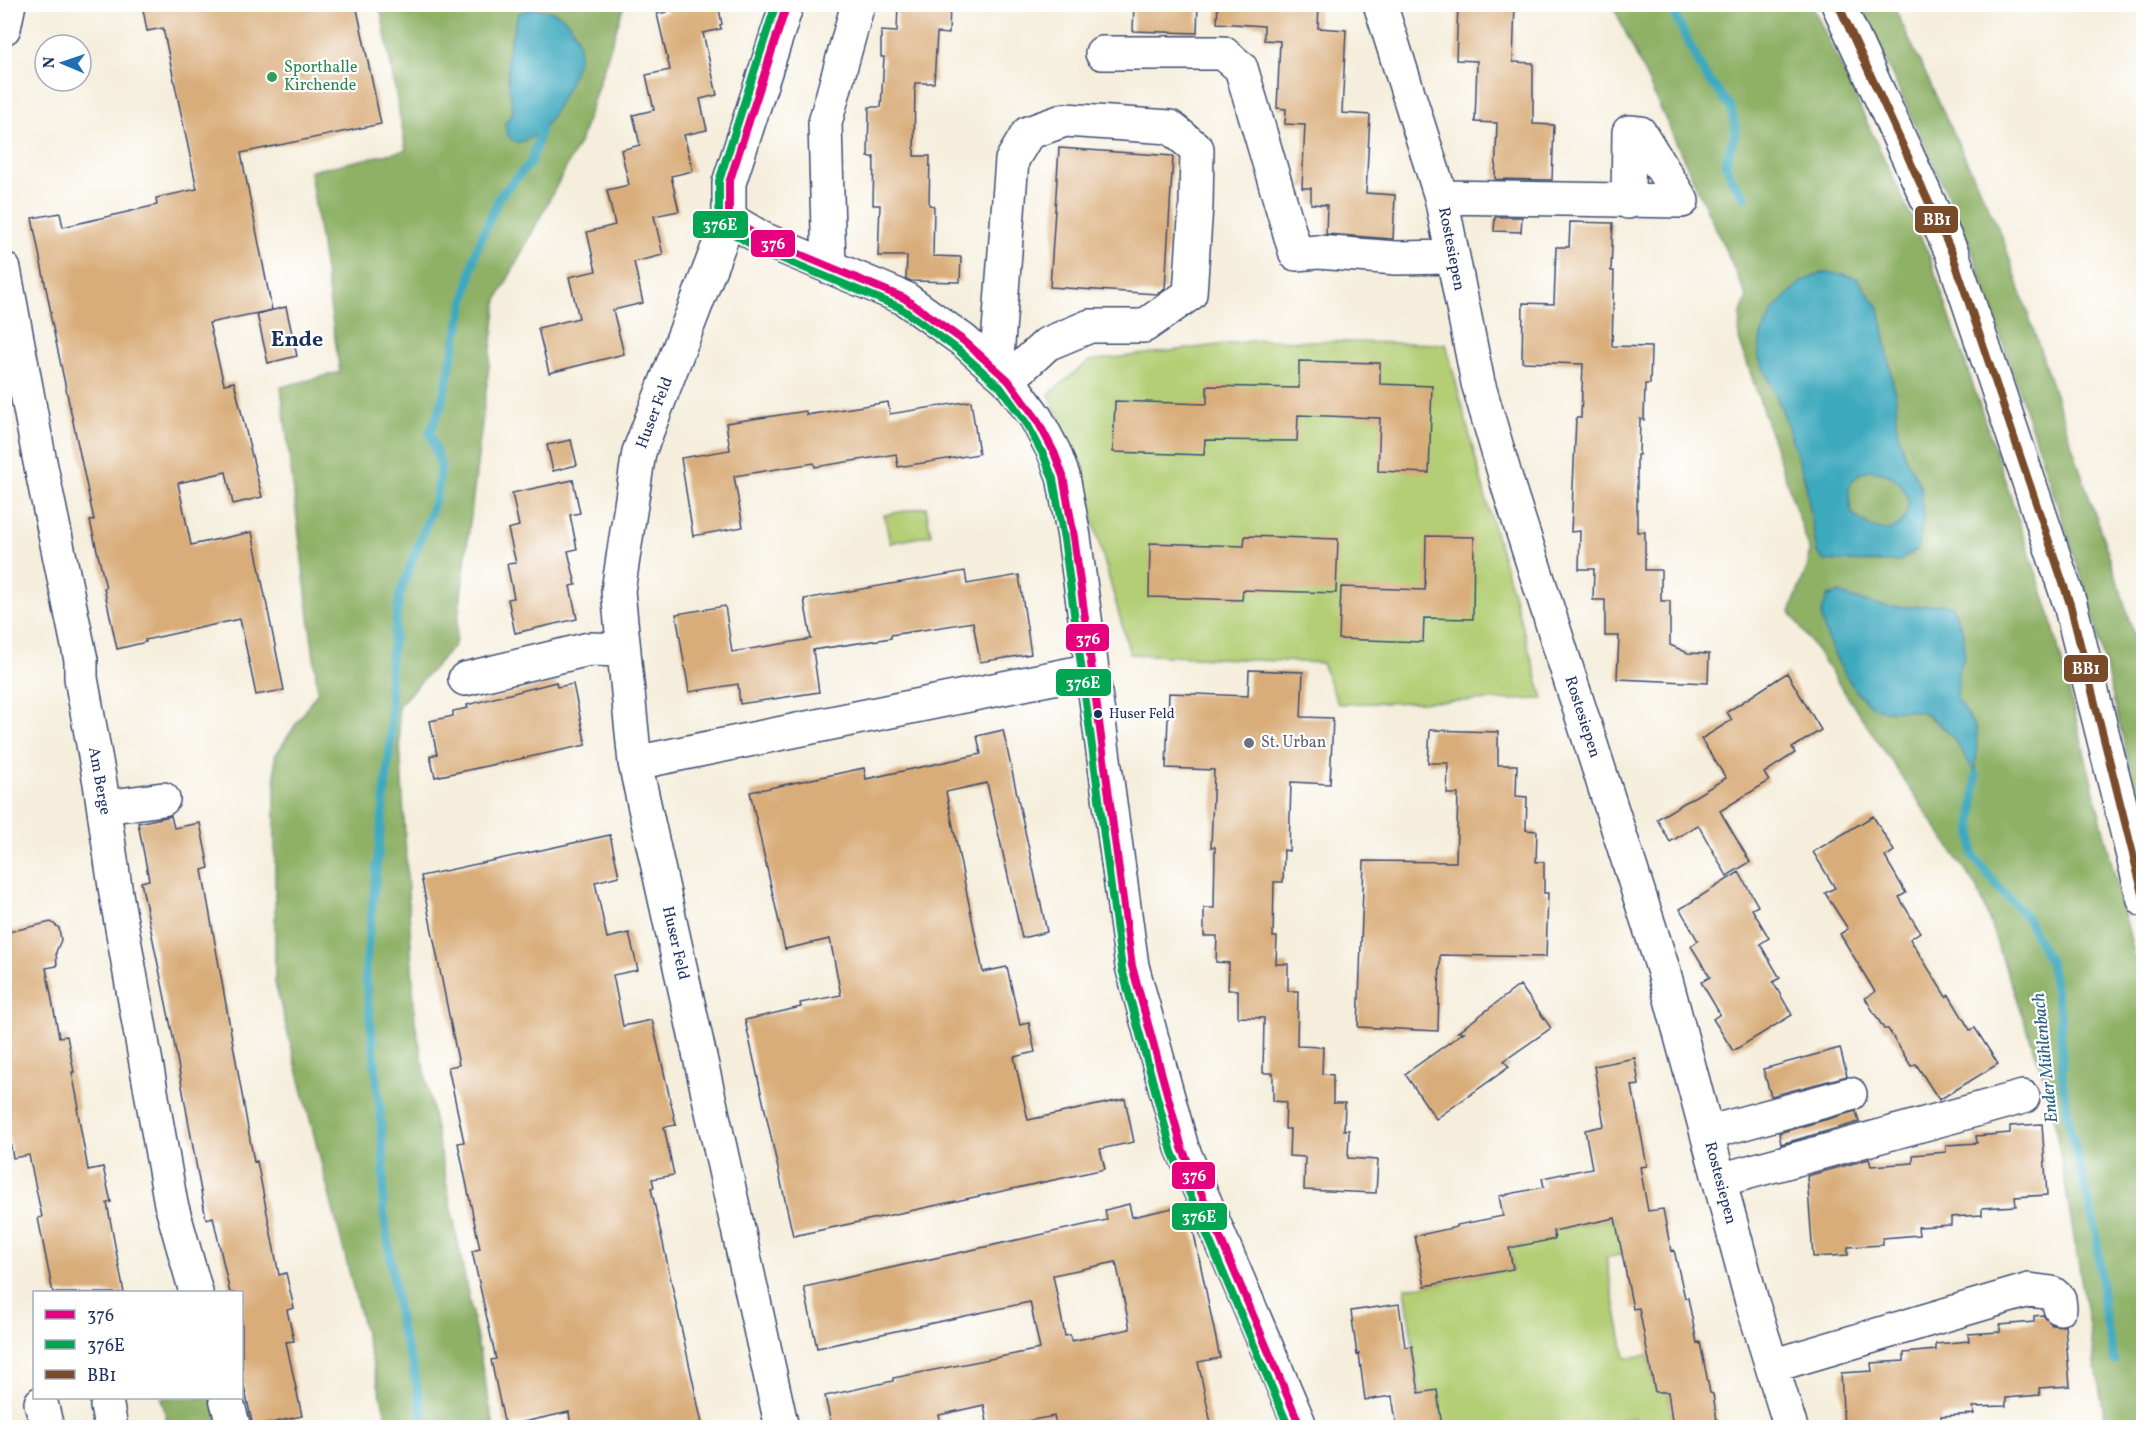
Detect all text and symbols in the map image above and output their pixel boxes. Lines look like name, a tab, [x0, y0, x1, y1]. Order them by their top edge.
north arrow	[33, 33, 93, 93]
text: N	[39, 56, 61, 69]
place label: Sporthalle Kirchende	[284, 57, 358, 97]
marker: Sporthalle Kirchende	[265, 70, 279, 84]
street label: Rostesiepen	[1432, 205, 1470, 293]
line badge: BB1	[1914, 205, 1959, 234]
line badge: 376E	[692, 210, 749, 239]
text: BB1	[1923, 210, 1951, 232]
text: 376E	[703, 215, 737, 237]
line badge: 376	[750, 229, 796, 258]
text: 376	[761, 234, 785, 256]
district label: Ende	[271, 325, 323, 356]
street label: Huser Feld	[631, 374, 679, 452]
line badge: 376	[1065, 623, 1110, 652]
text: 376	[1076, 629, 1100, 651]
line badge: BB1	[2063, 654, 2109, 683]
text: BB1	[2072, 659, 2100, 681]
line badge: 376E	[1055, 668, 1112, 697]
text: 376E	[1066, 673, 1100, 695]
street label: Rostesiepen	[1558, 673, 1606, 761]
place label: Huser Feld	[1109, 705, 1175, 724]
marker: Huser Feld	[1092, 708, 1104, 720]
place label: St. Urban	[1261, 732, 1326, 754]
marker: St. Urban	[1242, 736, 1256, 750]
street label: Am Berge	[82, 745, 116, 817]
street label: Huser Feld	[656, 904, 694, 982]
water label: Ender Mühlenbach	[2027, 992, 2065, 1124]
street label: Rostesiepen	[1698, 1139, 1742, 1227]
line badge: 376	[1171, 1161, 1216, 1190]
text: 376	[1182, 1166, 1206, 1188]
line badge: 376E	[1171, 1202, 1228, 1231]
text: 376E	[1182, 1207, 1216, 1229]
legend	[33, 1291, 243, 1399]
text: 376	[87, 1304, 114, 1329]
text: 376E	[87, 1334, 125, 1359]
text: BB1	[87, 1364, 116, 1389]

